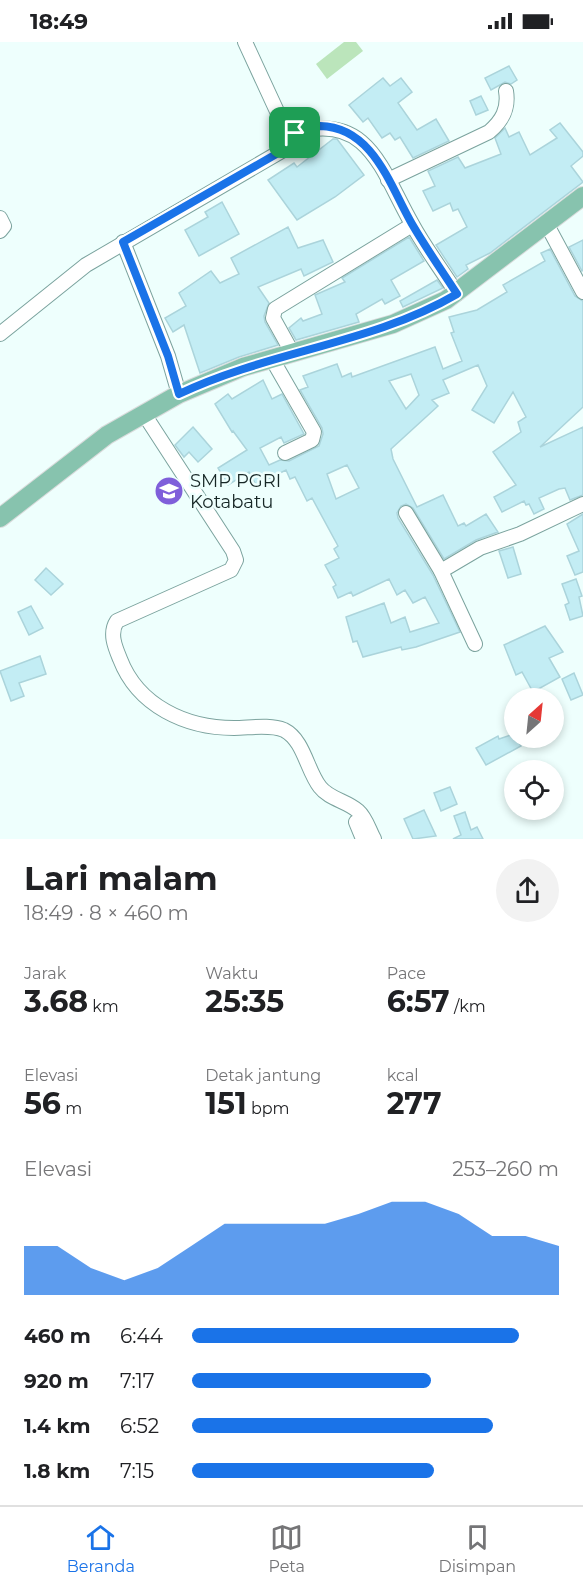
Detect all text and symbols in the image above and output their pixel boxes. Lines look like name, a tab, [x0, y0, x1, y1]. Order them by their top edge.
text: 18:49	[30, 8, 88, 35]
pin	[269, 107, 320, 158]
icon: arrive	[278, 116, 311, 149]
place label: SMP PGRI Kotabatu	[190, 470, 281, 513]
school or university icon: SMP PGRI Kotabatu	[153, 475, 185, 507]
north arrow	[504, 688, 564, 748]
map controls	[504, 688, 564, 820]
button: locate	[504, 760, 564, 820]
text: Lari malam	[24, 858, 218, 898]
button: share	[496, 859, 559, 922]
text: 18:49 · 8 × 460 m	[24, 901, 189, 925]
text: Jarak	[24, 964, 66, 983]
text: Waktu	[205, 964, 258, 983]
text: Pace	[387, 964, 426, 983]
text: 3.68	[24, 983, 88, 1020]
text: 25:35	[205, 983, 284, 1020]
text: 6:57	[387, 983, 450, 1020]
text: km	[88, 997, 119, 1016]
text: /km	[450, 997, 486, 1016]
text: Elevasi	[24, 1066, 78, 1085]
text: Detak jantung	[205, 1066, 321, 1085]
text: kcal	[387, 1066, 419, 1085]
text: 56	[24, 1085, 61, 1122]
text: 151	[205, 1085, 247, 1122]
text: 277	[387, 1085, 442, 1122]
text: m	[61, 1099, 82, 1118]
text: bpm	[247, 1099, 290, 1118]
text: Elevasi	[24, 1157, 92, 1181]
text: 253–260 m	[452, 1157, 559, 1181]
text: 460 m	[24, 1324, 91, 1348]
text: 6:44	[120, 1324, 163, 1348]
text: 920 m	[24, 1369, 89, 1393]
text: 7:17	[120, 1369, 155, 1393]
text: 1.4 km	[24, 1414, 91, 1438]
text: 6:52	[120, 1414, 159, 1438]
text: 1.8 km	[24, 1459, 90, 1483]
text: 7:15	[120, 1459, 154, 1483]
tab: Beranda	[67, 1521, 135, 1576]
tab: Peta	[268, 1521, 305, 1576]
tab: Disimpan	[439, 1521, 516, 1576]

